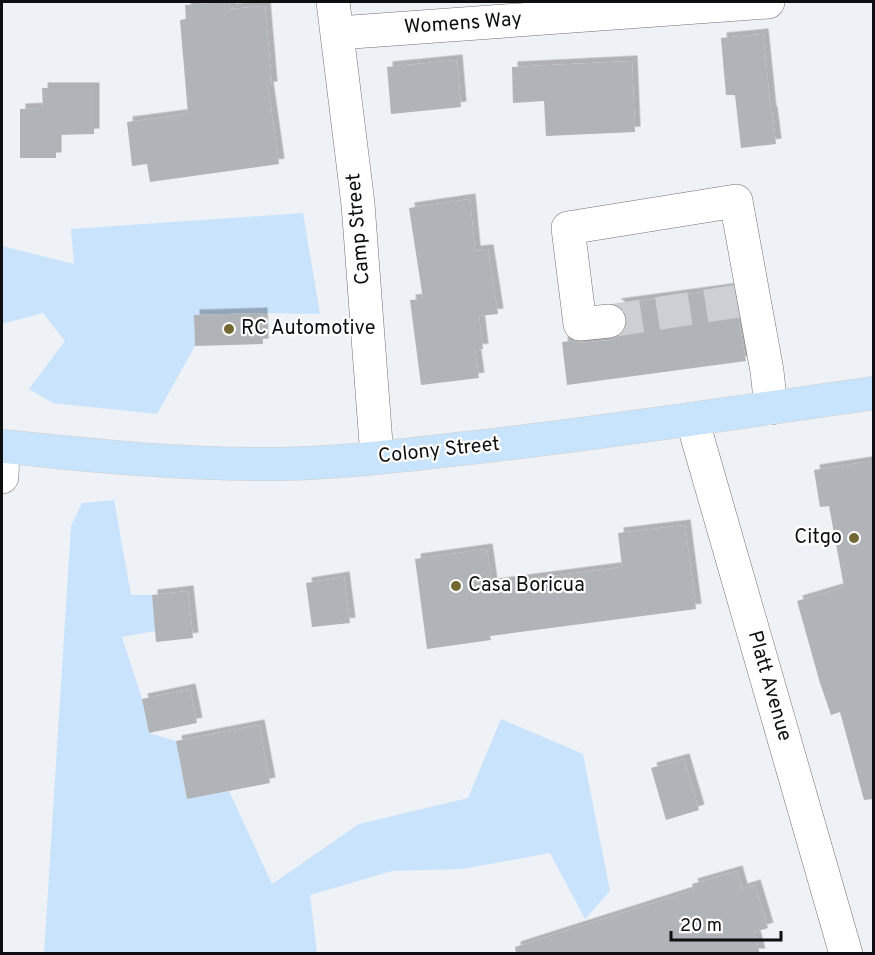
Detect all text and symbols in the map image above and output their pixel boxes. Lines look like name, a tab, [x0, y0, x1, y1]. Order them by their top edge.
street label: Womens Way	[403, 7, 523, 41]
street label: Camp Street	[341, 172, 377, 286]
place label: RC Automotive	[241, 316, 375, 342]
marker: RC Automotive	[222, 322, 236, 336]
street label: Colony Street	[377, 432, 501, 470]
place label: Citgo	[794, 525, 842, 551]
marker: Citgo	[847, 531, 861, 545]
place label: Casa Boricua	[468, 573, 585, 599]
marker: Casa Boricua	[449, 579, 463, 593]
street label: Platt Avenue	[741, 628, 797, 744]
scale bar	[671, 904, 780, 942]
text: 20 m	[680, 915, 722, 938]

